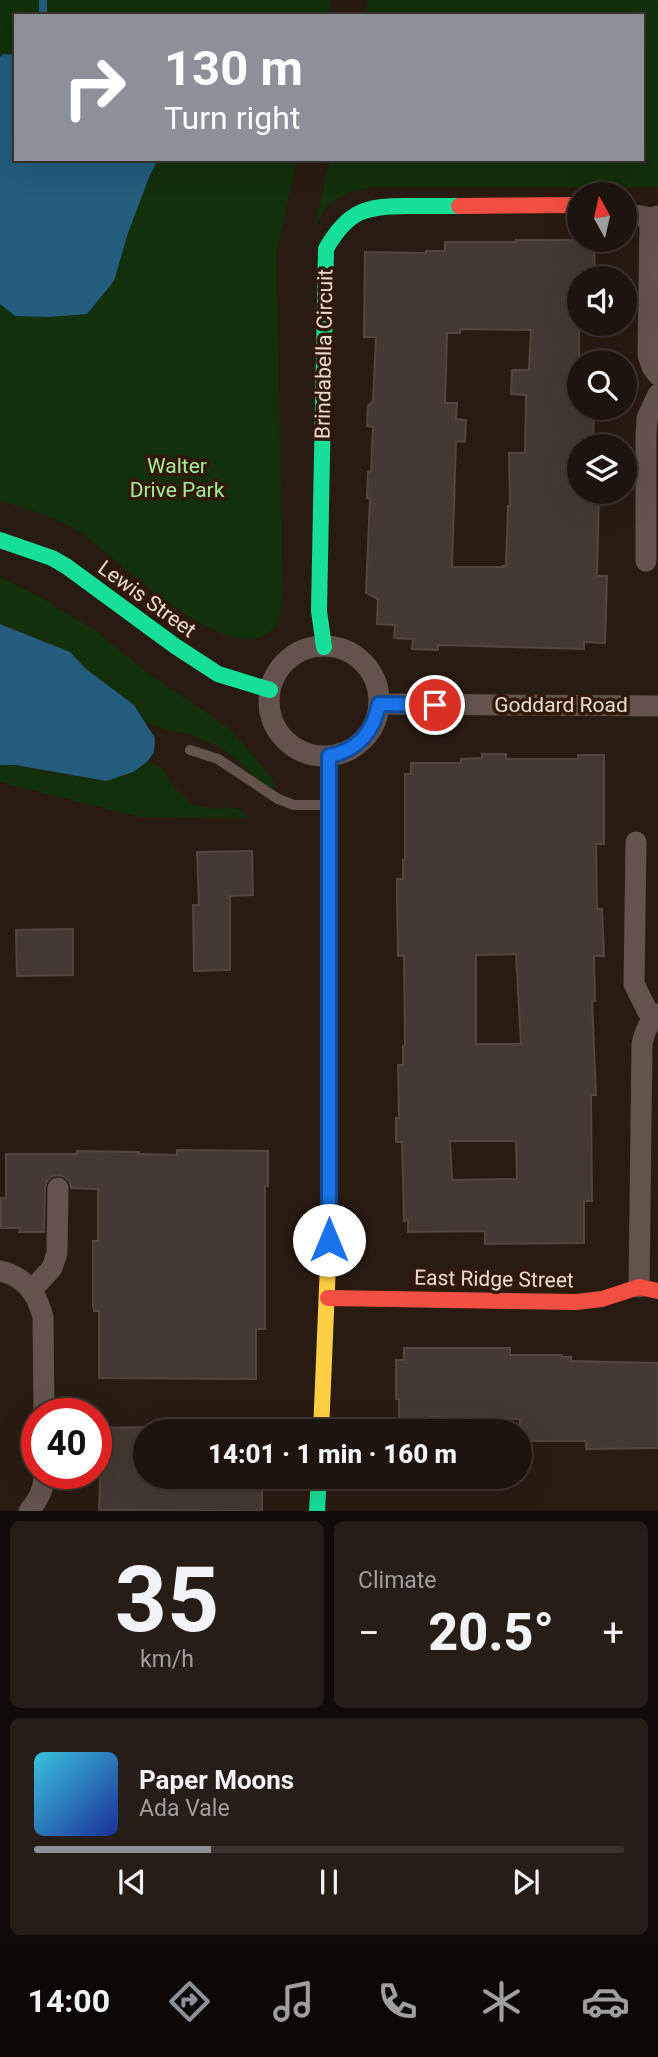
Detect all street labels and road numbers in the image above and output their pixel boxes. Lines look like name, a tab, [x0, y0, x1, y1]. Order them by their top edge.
street label: Brindabella Circuit	[311, 269, 337, 439]
street label: Lewis Street	[94, 556, 201, 643]
street label: Goddard Road	[494, 693, 628, 717]
street label: East Ridge Street	[414, 1266, 574, 1292]

